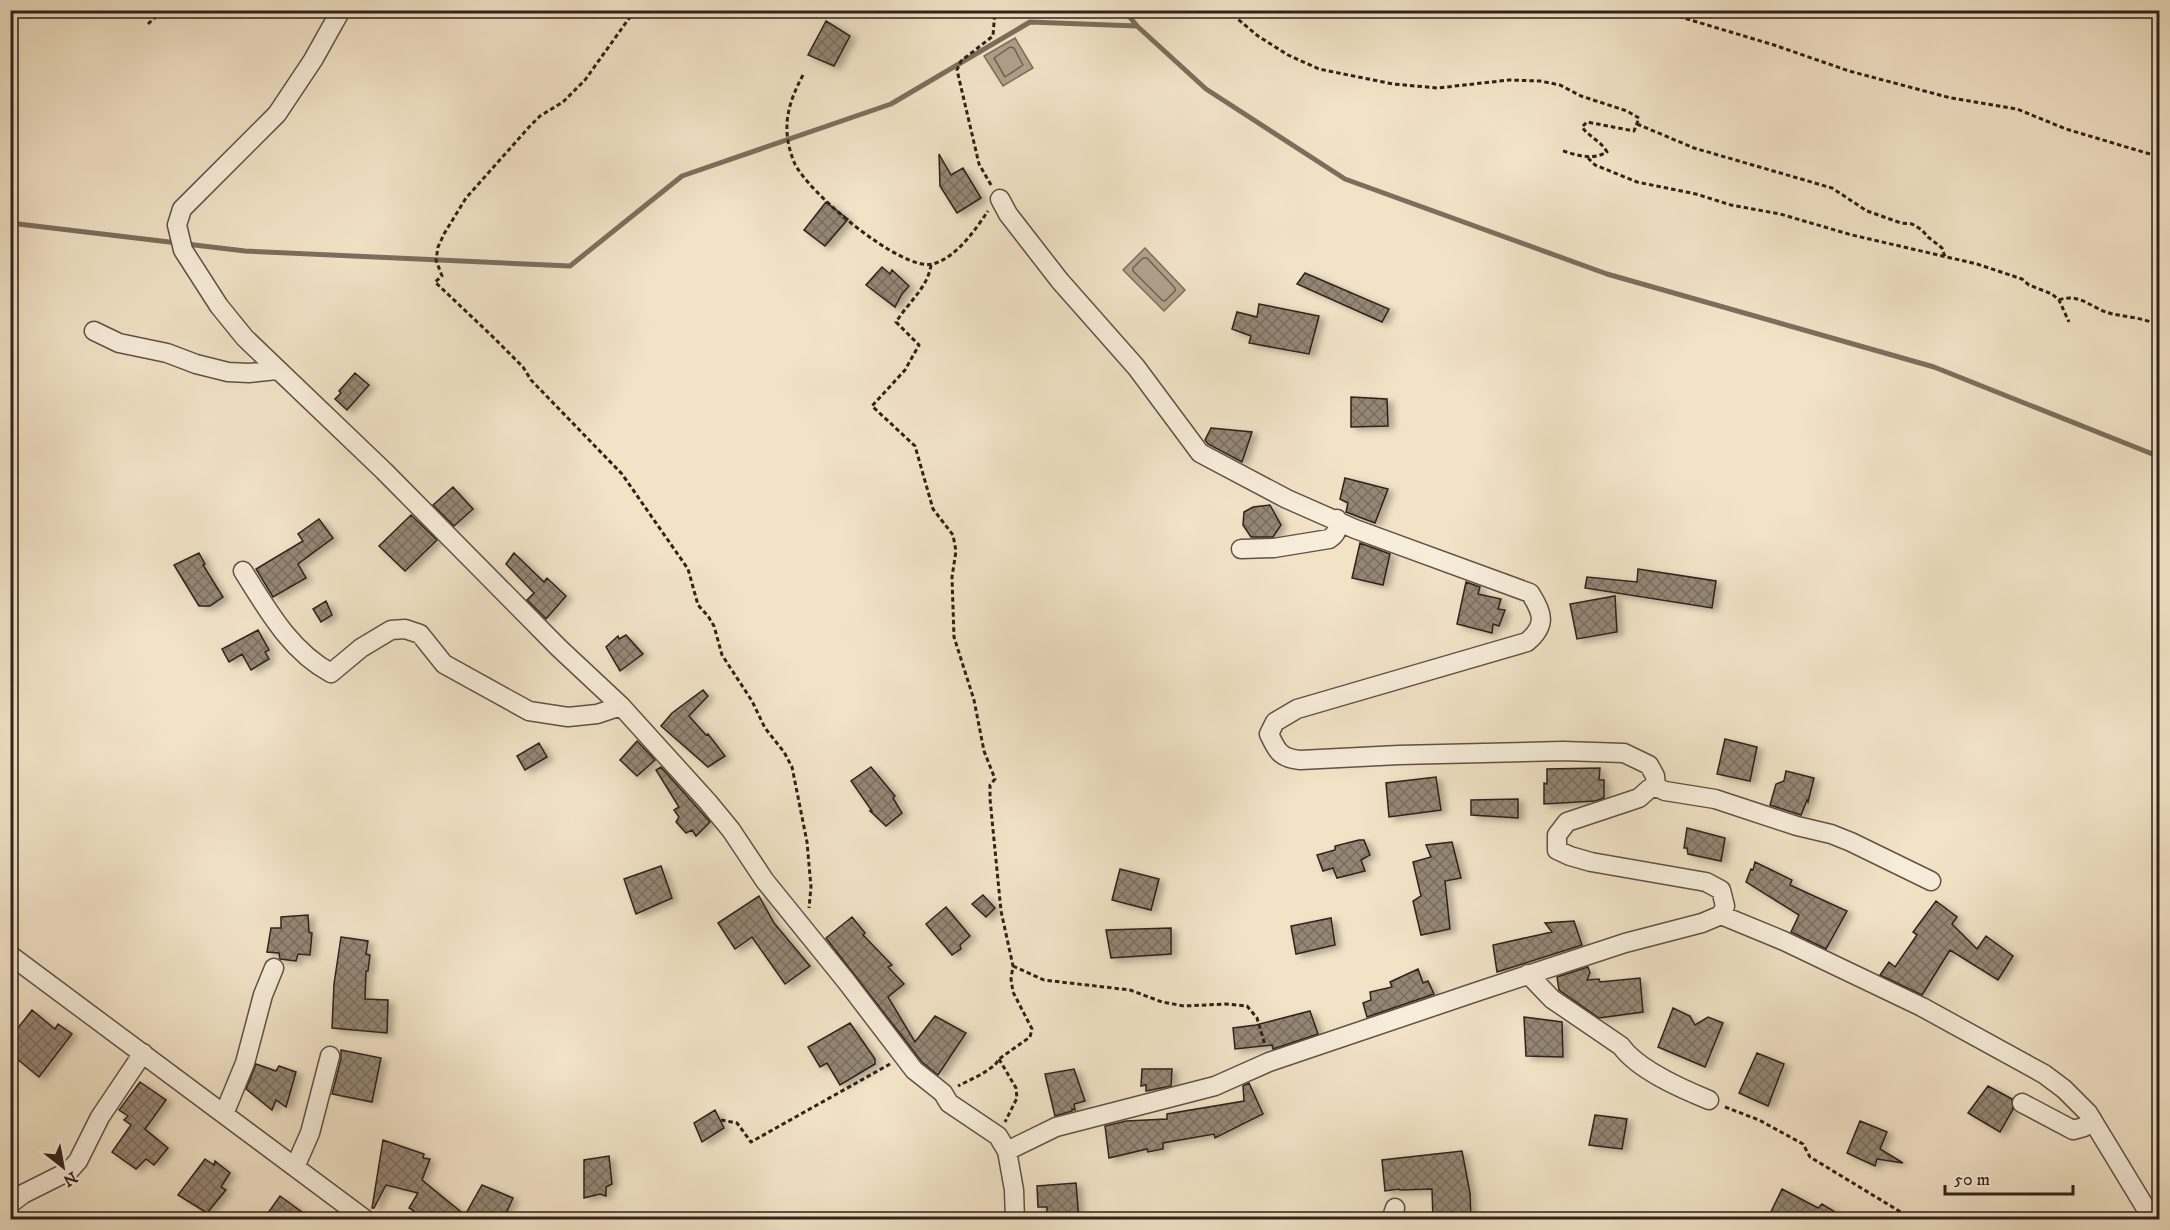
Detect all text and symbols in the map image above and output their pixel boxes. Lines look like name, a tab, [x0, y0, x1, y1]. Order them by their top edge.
north arrow	[33, 1137, 93, 1197]
scale bar	[1945, 1158, 2072, 1196]
text: N	[59, 1167, 81, 1191]
text: 50 m	[1954, 1169, 1990, 1191]

